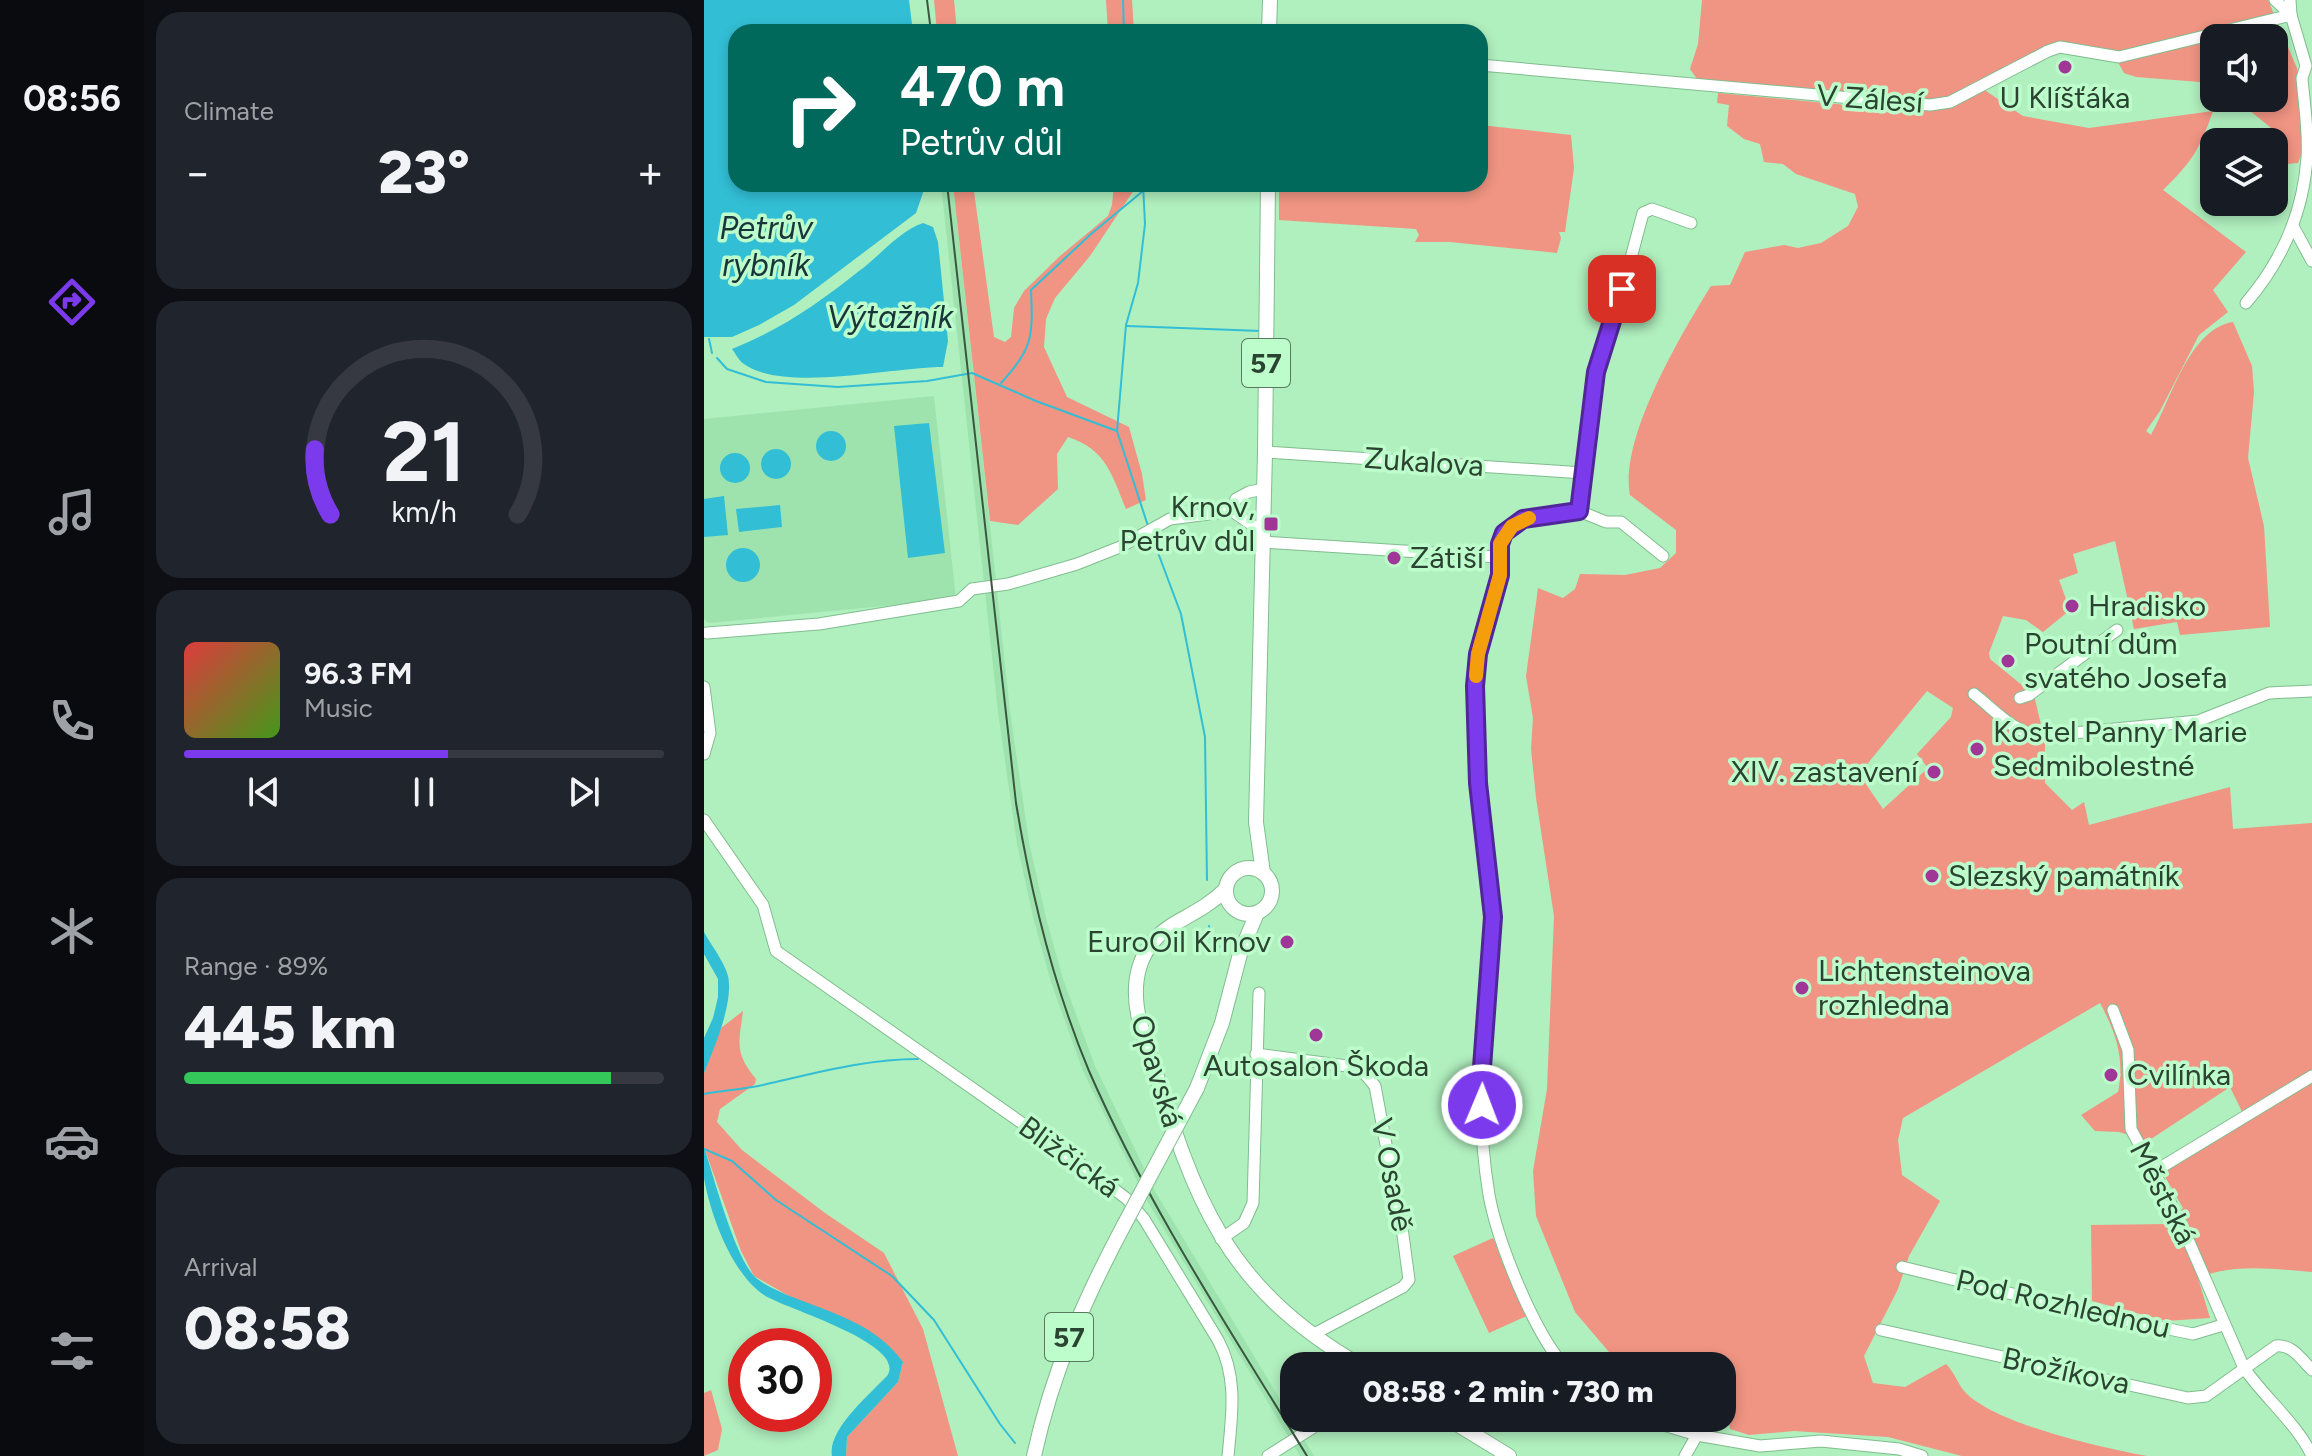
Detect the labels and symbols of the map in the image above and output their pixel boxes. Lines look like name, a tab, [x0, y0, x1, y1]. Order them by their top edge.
marker: U Klíšťáka	[2056, 58, 2074, 76]
street label: V Zálesí	[1816, 76, 1927, 121]
place label: U Klíšťáka	[2000, 79, 2130, 116]
water label: Petrův rybník	[719, 209, 814, 284]
pin	[1588, 255, 1656, 323]
water label: Výtažník	[827, 298, 955, 336]
road number: 57	[1242, 339, 1290, 387]
street label: Zukalova	[1363, 439, 1485, 484]
place label: Krnov, Petrův důl	[1119, 488, 1255, 559]
marker: Krnov, Petrův důl	[1262, 515, 1280, 533]
place label: Zátiší	[1410, 539, 1486, 576]
marker: Zátiší	[1385, 549, 1403, 567]
place label: Hradisko	[2088, 587, 2206, 624]
marker: Hradisko	[2063, 597, 2081, 615]
place label: Poutní dům svatého Josefa	[2024, 625, 2227, 696]
marker: Poutní dům svatého Josefa	[1999, 652, 2017, 670]
place label: Kostel Panny Marie Sedmibolestné	[1993, 713, 2247, 784]
marker: Kostel Panny Marie Sedmibolestné	[1968, 740, 1986, 758]
place label: XIV. zastavení	[1731, 753, 1920, 790]
marker: XIV. zastavení	[1925, 763, 1943, 781]
place label: Slezský památník	[1948, 857, 2180, 894]
marker: Slezský památník	[1923, 867, 1941, 885]
place label: EuroOil Krnov	[1087, 923, 1271, 960]
marker: EuroOil Krnov	[1278, 933, 1296, 951]
place label: Lichtensteinova rozhledna	[1818, 952, 2031, 1023]
marker: Lichtensteinova rozhledna	[1793, 979, 1811, 997]
street label: Opavská	[1123, 1010, 1192, 1131]
marker: Autosalon Škoda	[1307, 1026, 1325, 1044]
place label: Autosalon Škoda	[1203, 1047, 1429, 1084]
place label: Cvilínka	[2127, 1056, 2231, 1093]
position arrow	[1440, 1063, 1524, 1147]
marker: Cvilínka	[2102, 1066, 2120, 1084]
street label: Bližčická	[1012, 1108, 1127, 1206]
street label: V Osadě	[1363, 1115, 1422, 1235]
street label: Městská	[2122, 1135, 2205, 1250]
street label: Pod Rozhlednou	[1952, 1261, 2174, 1346]
road number: 57	[1045, 1313, 1093, 1361]
speed limit sign: 30	[728, 1328, 832, 1432]
street label: Brožíkova	[1999, 1339, 2133, 1402]

